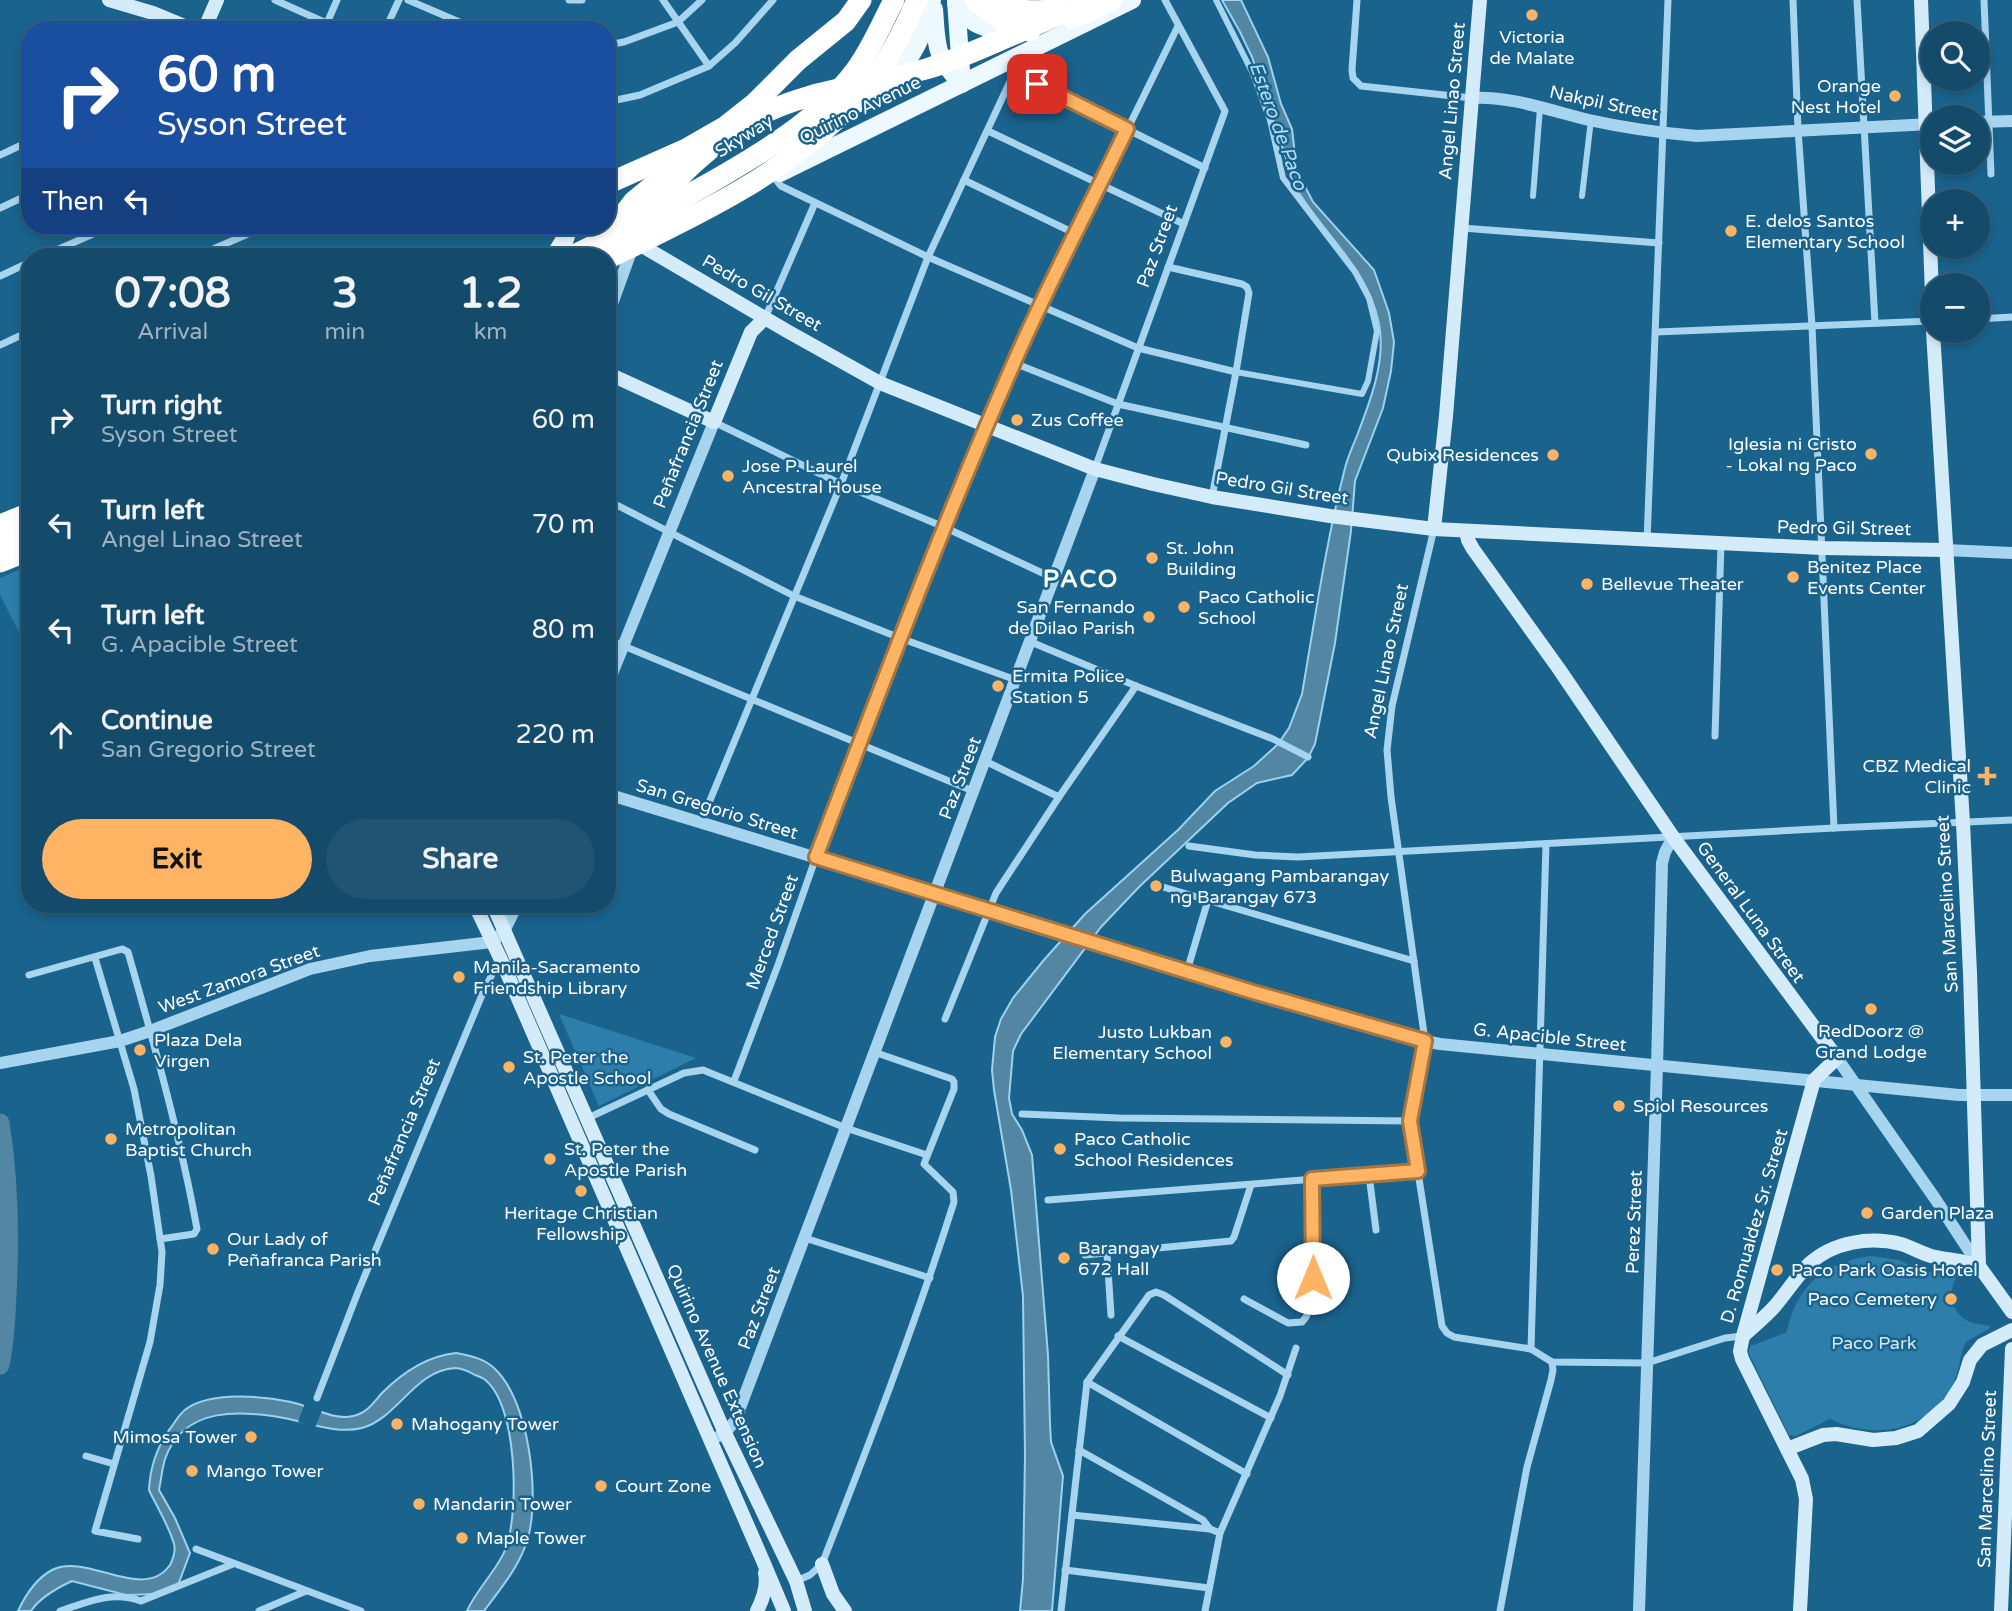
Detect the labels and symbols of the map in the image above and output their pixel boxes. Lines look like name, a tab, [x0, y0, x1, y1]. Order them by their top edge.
marker: Victoria de Malate	[1524, 7, 1540, 23]
street label: Angel Linao Street	[1434, 21, 1470, 181]
place label: Victoria de Malate	[1489, 26, 1575, 69]
pin	[1007, 54, 1067, 114]
water label: Estero de Paco	[1245, 59, 1312, 194]
street label: Quirino Avenue	[796, 71, 924, 149]
place label: Orange Nest Hotel	[1791, 75, 1881, 118]
street label: Nakpil Street	[1548, 81, 1661, 125]
marker: Orange Nest Hotel	[1887, 88, 1903, 104]
street label: Skyway	[711, 109, 777, 162]
street label: Paz Street	[1132, 201, 1182, 291]
place label: E. delos Santos Elementary School	[1745, 210, 1905, 253]
marker: E. delos Santos Elementary School	[1723, 223, 1739, 239]
street label: Pedro Gil Street	[698, 250, 826, 336]
street label: Peñafrancia Street	[648, 357, 728, 511]
place label: Zus Coffee	[1031, 409, 1124, 431]
marker: Zus Coffee	[1009, 412, 1025, 428]
place label: Iglesia ni Cristo - Lokal ng Paco	[1726, 433, 1857, 476]
place label: Qubix Residences	[1386, 444, 1539, 466]
marker: Iglesia ni Cristo - Lokal ng Paco	[1863, 446, 1879, 462]
marker: Qubix Residences	[1545, 447, 1561, 463]
place label: Jose P. Laurel Ancestral House	[742, 455, 882, 498]
street label: Pedro Gil Street	[1214, 467, 1350, 509]
marker: Jose P. Laurel Ancestral House	[720, 468, 736, 484]
street label: Pedro Gil Street	[1777, 516, 1911, 540]
place label: St. John Building	[1166, 537, 1236, 580]
marker: St. John Building	[1144, 550, 1160, 566]
place label: Benitez Place Events Center	[1807, 556, 1926, 599]
district label: PACO	[1043, 565, 1119, 594]
marker: Benitez Place Events Center	[1785, 569, 1801, 585]
place label: Bellevue Theater	[1601, 573, 1744, 595]
marker: Bellevue Theater	[1579, 576, 1595, 592]
street label: Angel Linao Street	[1359, 581, 1413, 741]
place label: Paco Catholic School	[1198, 586, 1315, 629]
place label: San Fernando de Dilao Parish	[1008, 596, 1135, 639]
marker: Paco Catholic School	[1176, 599, 1192, 615]
marker: San Fernando de Dilao Parish	[1141, 609, 1157, 625]
place label: Ermita Police Station 5	[1012, 665, 1124, 708]
marker: Ermita Police Station 5	[990, 678, 1006, 694]
street label: Paz Street	[934, 733, 986, 822]
place label: CBZ Medical Clinic	[1862, 755, 1971, 798]
marker: CBZ Medical Clinic	[1977, 766, 1997, 786]
street label: San Gregorio Street	[633, 774, 801, 844]
street label: San Marcelino Street	[1931, 815, 1963, 993]
street label: General Luna Street	[1692, 837, 1810, 987]
place label: Bulwagang Pambarangay ng Barangay 673	[1170, 865, 1390, 908]
street label: Merced Street	[741, 871, 803, 993]
marker: Bulwagang Pambarangay ng Barangay 673	[1148, 878, 1164, 894]
street label: West Zamora Street	[155, 940, 323, 1018]
place label: Manila-Sacramento Friendship Library	[473, 956, 641, 999]
marker: Manila-Sacramento Friendship Library	[451, 969, 467, 985]
marker: RedDoorz @ Grand Lodge	[1863, 1001, 1879, 1017]
street label: G. Apacible Street	[1472, 1018, 1628, 1056]
place label: RedDoorz @ Grand Lodge	[1815, 1020, 1927, 1063]
place label: Justo Lukban Elementary School	[1052, 1021, 1212, 1064]
place label: Plaza Dela Virgen	[154, 1029, 242, 1072]
marker: Justo Lukban Elementary School	[1218, 1034, 1234, 1050]
marker: Plaza Dela Virgen	[132, 1042, 148, 1058]
place label: St. Peter the Apostle School	[523, 1046, 651, 1089]
street label: Peñafrancia Street	[363, 1055, 445, 1209]
marker: St. Peter the Apostle School	[501, 1059, 517, 1075]
place label: Spiol Resources	[1633, 1095, 1768, 1117]
marker: Spiol Resources	[1611, 1098, 1627, 1114]
place label: Metropolitan Baptist Church	[125, 1118, 252, 1161]
street label: D. Romualdez Sr. Street	[1716, 1126, 1792, 1326]
place label: Paco Catholic School Residences	[1074, 1128, 1234, 1171]
marker: Metropolitan Baptist Church	[103, 1131, 119, 1147]
place label: St. Peter the Apostle Parish	[564, 1138, 687, 1181]
marker: Paco Catholic School Residences	[1052, 1141, 1068, 1157]
marker: St. Peter the Apostle Parish	[542, 1151, 558, 1167]
street label: Perez Street	[1621, 1170, 1647, 1274]
marker: Heritage Christian Fellowship	[573, 1183, 589, 1199]
place label: Heritage Christian Fellowship	[504, 1202, 658, 1245]
place label: Garden Plaza	[1881, 1202, 1994, 1224]
marker: Garden Plaza	[1859, 1205, 1875, 1221]
place label: Our Lady of Peñafranca Parish	[227, 1228, 382, 1271]
place label: Barangay 672 Hall	[1078, 1237, 1160, 1280]
marker: Our Lady of Peñafranca Parish	[205, 1241, 221, 1257]
position arrow	[1276, 1241, 1350, 1315]
marker: Barangay 672 Hall	[1056, 1250, 1072, 1266]
place label: Paco Park Oasis Hotel	[1791, 1259, 1978, 1281]
street label: Quirino Avenue Extension	[662, 1261, 772, 1471]
marker: Paco Park Oasis Hotel	[1769, 1262, 1785, 1278]
street label: Paz Street	[733, 1263, 785, 1352]
place label: Paco Cemetery	[1807, 1288, 1937, 1310]
marker: Paco Cemetery	[1943, 1291, 1959, 1307]
park label: Paco Park	[1831, 1332, 1917, 1354]
street label: San Marcelino Street	[1973, 1390, 2001, 1568]
place label: Mahogany Tower	[411, 1413, 559, 1435]
marker: Mahogany Tower	[389, 1416, 405, 1432]
place label: Mimosa Tower	[113, 1426, 237, 1448]
marker: Mimosa Tower	[243, 1429, 259, 1445]
place label: Mango Tower	[206, 1460, 323, 1482]
marker: Mango Tower	[184, 1463, 200, 1479]
place label: Court Zone	[615, 1475, 711, 1497]
marker: Court Zone	[593, 1478, 609, 1494]
place label: Mandarin Tower	[433, 1493, 572, 1515]
marker: Mandarin Tower	[411, 1496, 427, 1512]
place label: Maple Tower	[476, 1527, 586, 1549]
marker: Maple Tower	[454, 1530, 470, 1546]

